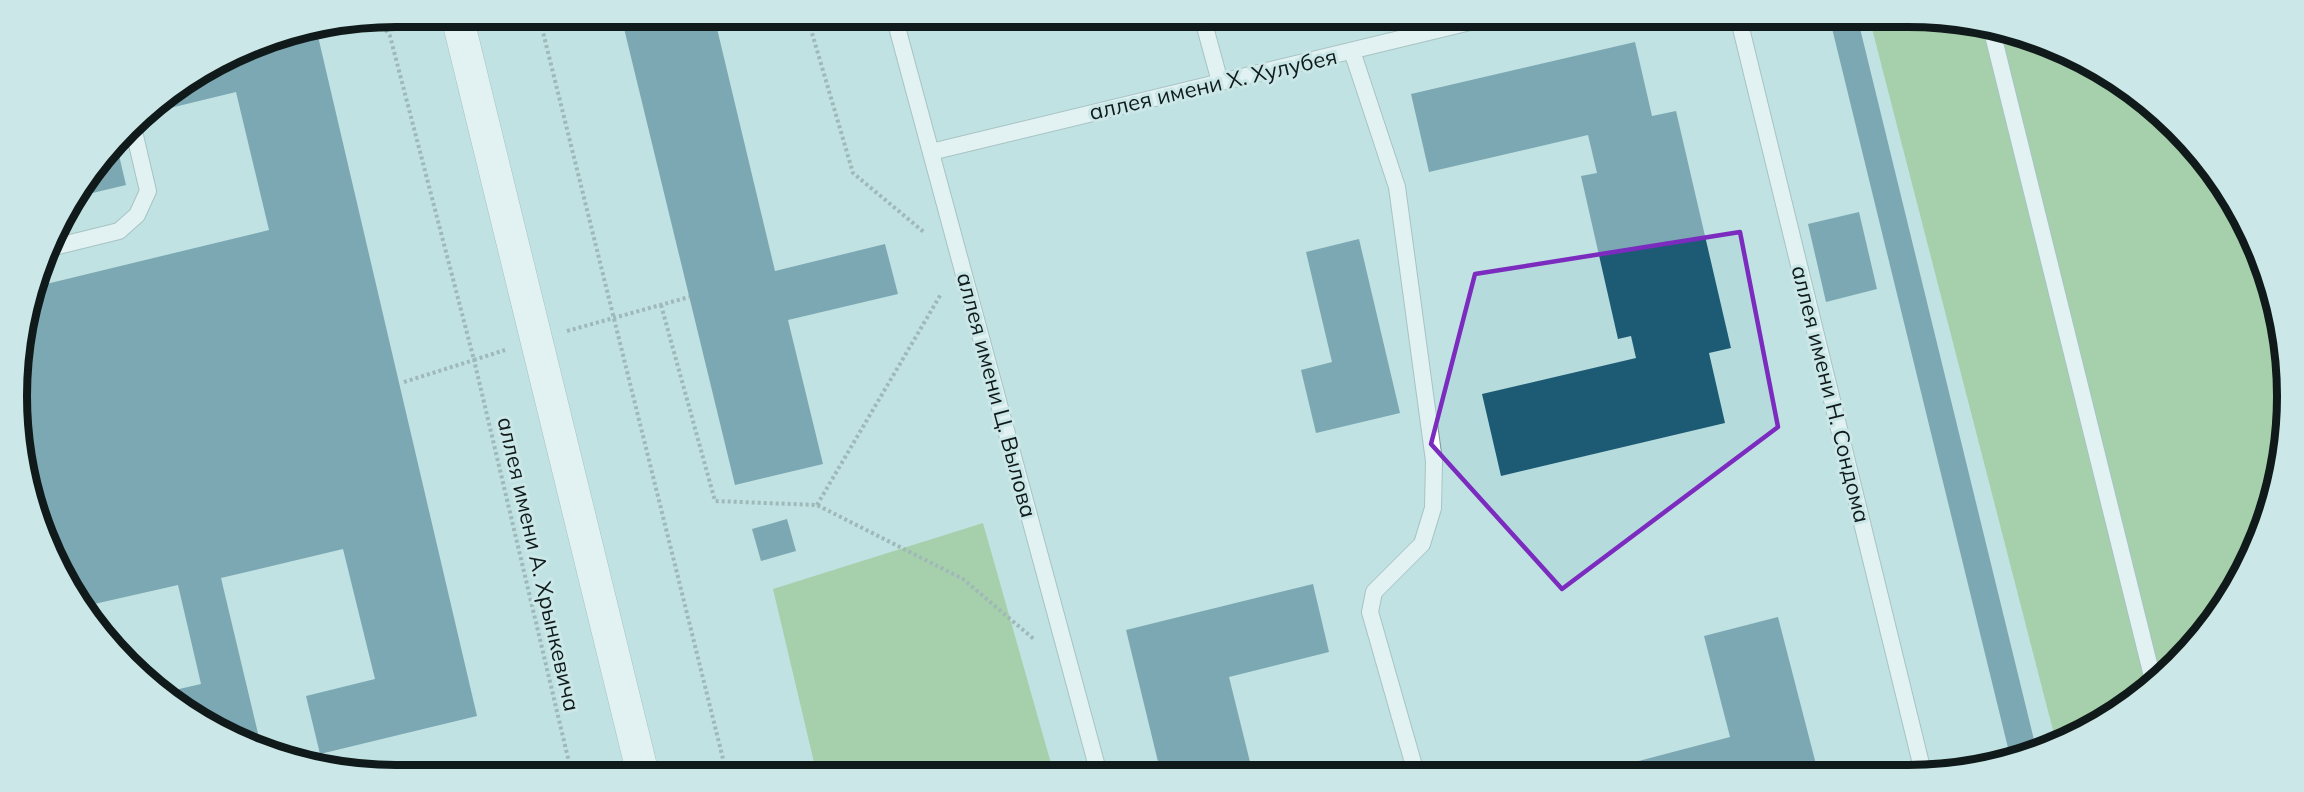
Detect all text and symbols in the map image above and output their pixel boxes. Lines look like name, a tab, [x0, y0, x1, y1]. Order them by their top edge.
street label: аллея имени Х. Хулубея	[1086, 42, 1340, 126]
street label: аллея имени Н. Сондома	[1785, 262, 1877, 526]
street label: аллея имени Ц. Вылова	[951, 269, 1043, 521]
street label: аллея имени А. Хрынкевича	[491, 414, 587, 714]

